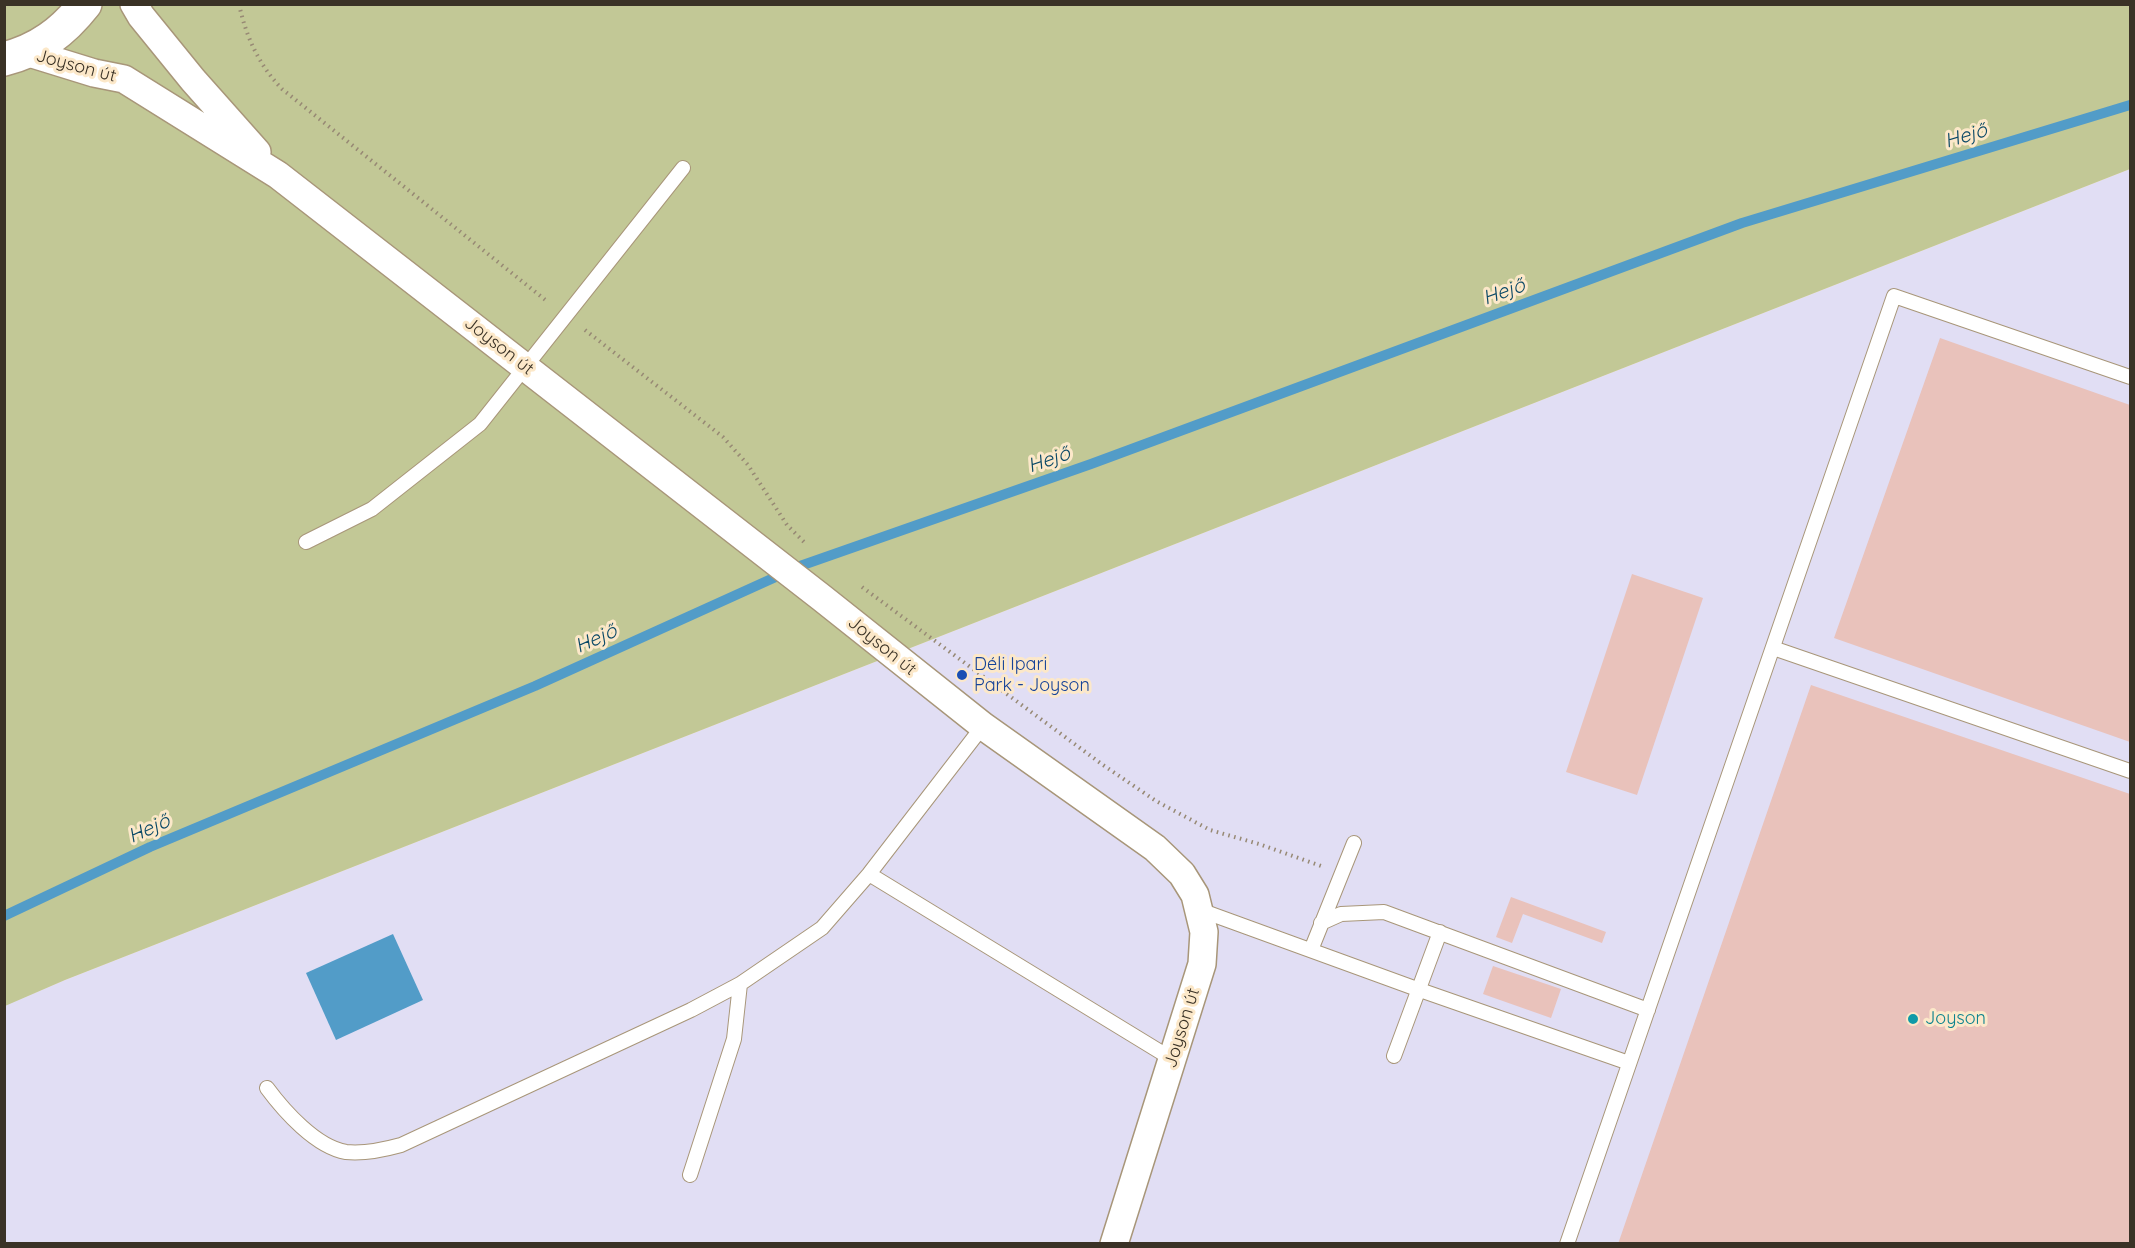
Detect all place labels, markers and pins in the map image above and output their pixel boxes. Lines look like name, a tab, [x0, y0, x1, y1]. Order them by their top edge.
place label: Déli Ipari Park - Joyson	[974, 654, 1090, 696]
marker: Déli Ipari Park - Joyson	[955, 668, 969, 682]
place label: Joyson	[1925, 1008, 1986, 1030]
marker: Joyson	[1906, 1012, 1920, 1026]

